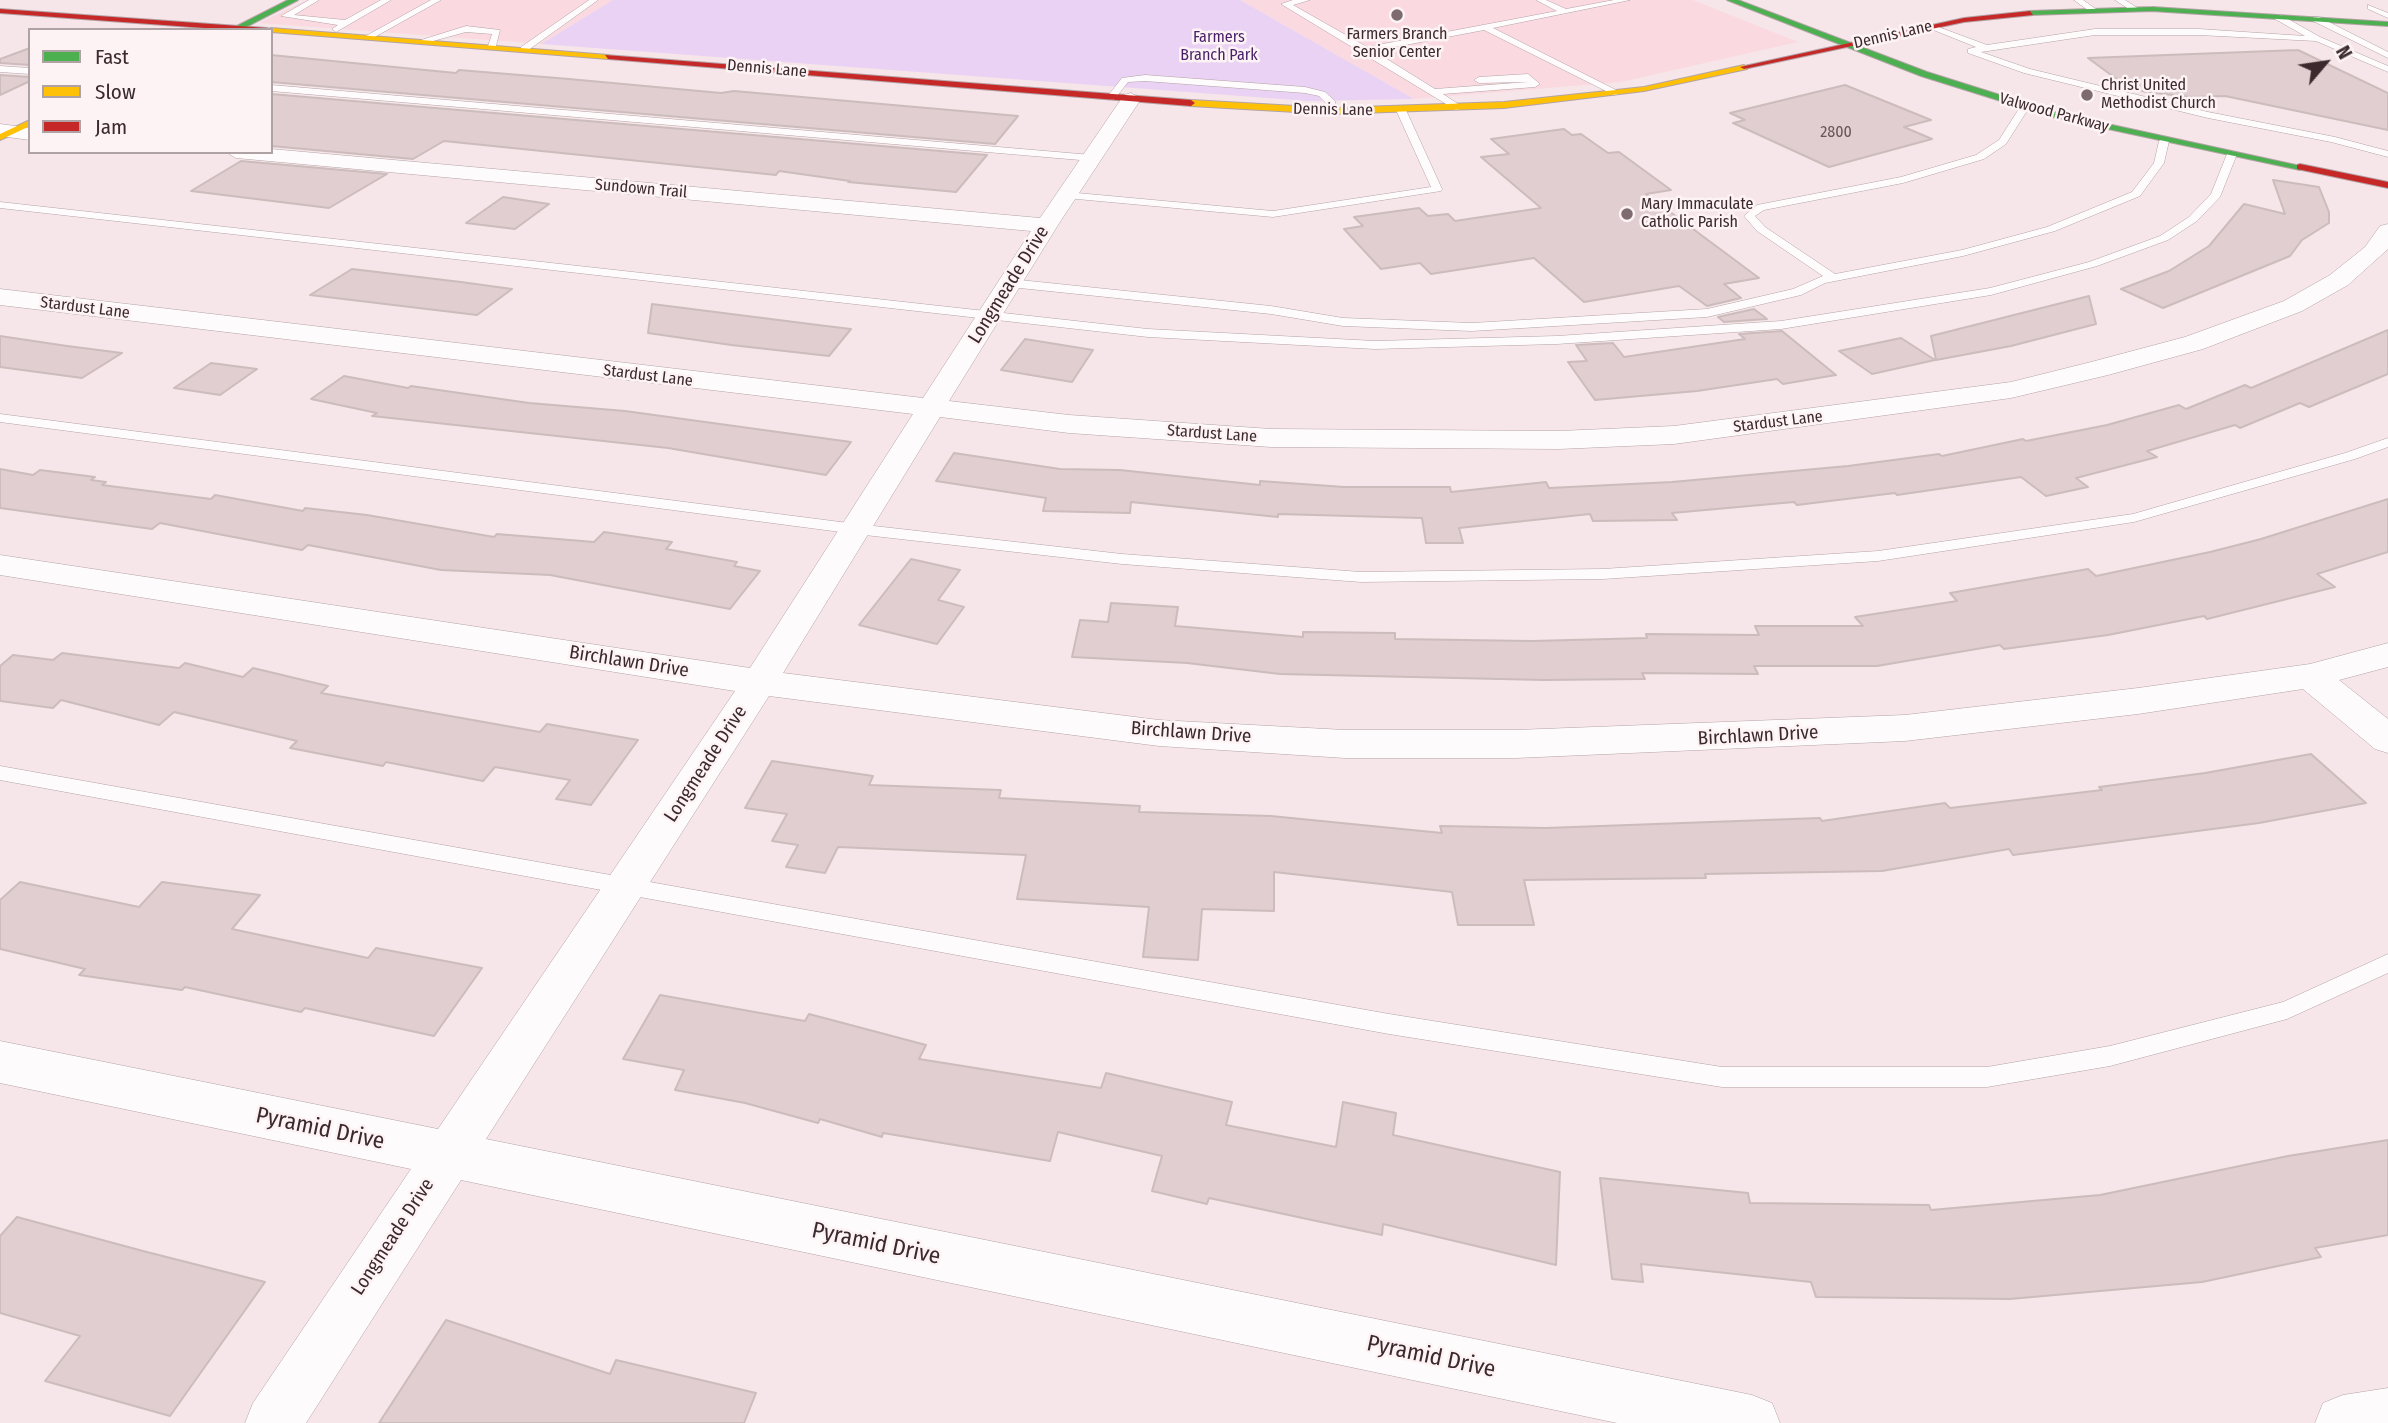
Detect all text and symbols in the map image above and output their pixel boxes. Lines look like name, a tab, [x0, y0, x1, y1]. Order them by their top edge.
marker: Farmers Branch Senior Center	[1389, 7, 1405, 23]
street label: Dennis Lane	[1852, 17, 1934, 53]
place label: Farmers Branch Senior Center	[1346, 25, 1448, 63]
legend	[28, 28, 273, 154]
park label: Farmers Branch Park	[1180, 28, 1258, 66]
north arrow	[2290, 28, 2360, 98]
text: N	[2331, 42, 2357, 63]
text: Fast	[95, 44, 129, 70]
street label: Dennis Lane	[726, 56, 808, 82]
place label: Christ United Methodist Church	[2101, 76, 2216, 114]
text: Slow	[95, 79, 136, 105]
marker: Christ United Methodist Church	[2079, 87, 2095, 103]
street label: Valwood Parkway	[1997, 89, 2111, 137]
street label: Dennis Lane	[1293, 100, 1373, 120]
text: Jam	[95, 114, 127, 140]
house number: 2800	[1820, 123, 1852, 143]
street label: Sundown Trail	[594, 175, 688, 203]
place label: Mary Immaculate Catholic Parish	[1641, 195, 1753, 233]
marker: Mary Immaculate Catholic Parish	[1619, 206, 1635, 222]
street label: Longmeade Drive	[964, 222, 1054, 348]
street label: Stardust Lane	[39, 293, 131, 323]
street label: Stardust Lane	[602, 361, 694, 391]
street label: Stardust Lane	[1732, 407, 1824, 437]
street label: Stardust Lane	[1166, 421, 1258, 447]
street label: Birchlawn Drive	[568, 641, 690, 683]
street label: Longmeade Drive	[660, 701, 752, 827]
street label: Birchlawn Drive	[1130, 717, 1252, 749]
street label: Birchlawn Drive	[1697, 721, 1819, 751]
street label: Pyramid Drive	[253, 1102, 387, 1156]
street label: Longmeade Drive	[347, 1174, 439, 1300]
street label: Pyramid Drive	[809, 1217, 943, 1271]
street label: Pyramid Drive	[1364, 1330, 1498, 1384]

